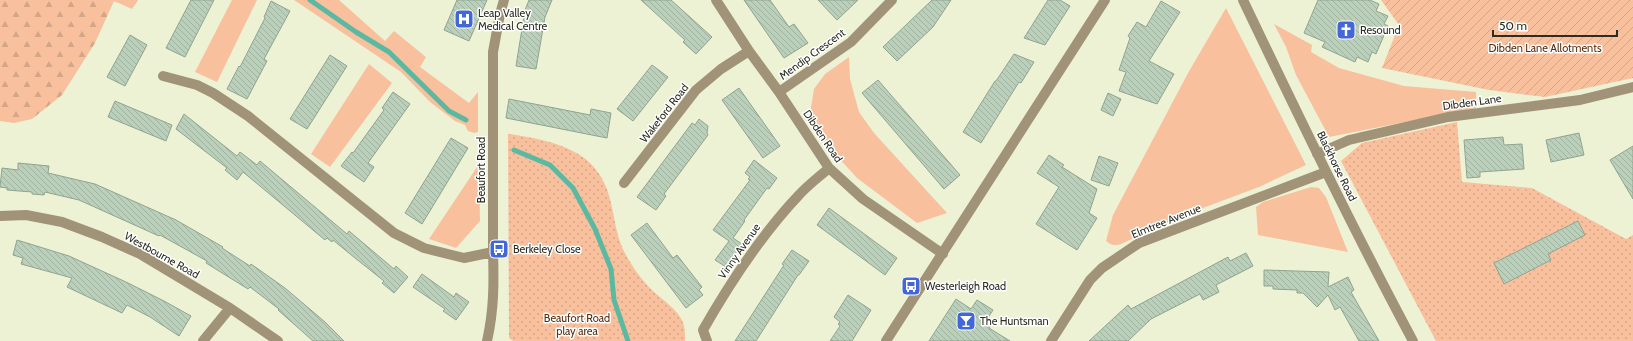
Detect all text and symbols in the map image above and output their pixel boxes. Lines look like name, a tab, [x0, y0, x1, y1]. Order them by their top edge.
place label: Leap Valley Medical Centre	[478, 6, 548, 33]
hospital icon: Leap Valley Medical Centre	[453, 8, 475, 30]
scale bar	[1493, 12, 1617, 38]
text: 50 m	[1499, 18, 1527, 33]
church icon: Resound	[1335, 19, 1357, 41]
place label: Resound	[1360, 23, 1401, 37]
street label: Mendip Crescent	[776, 25, 848, 83]
park label: Dibden Lane Allotments	[1489, 41, 1602, 55]
street label: Wakeford Road	[637, 81, 691, 145]
street label: Dibden Lane	[1442, 91, 1503, 113]
street label: Dibden Road	[800, 107, 846, 165]
street label: Blackhorse Road	[1314, 129, 1360, 203]
street label: Beaufort Road	[474, 137, 488, 203]
street label: Elmtree Avenue	[1129, 201, 1203, 241]
street label: Vinny Avenue	[715, 220, 763, 281]
street label: Westbourne Road	[122, 229, 202, 281]
bus stop icon: Berkeley Close	[488, 238, 510, 260]
place label: Berkeley Close	[513, 242, 581, 256]
bus stop icon: Westerleigh Road	[900, 275, 922, 297]
place label: Westerleigh Road	[925, 279, 1006, 293]
bar icon: The Huntsman	[955, 310, 977, 332]
park label: Beaufort Road play area	[544, 311, 610, 338]
place label: The Huntsman	[980, 314, 1049, 328]

